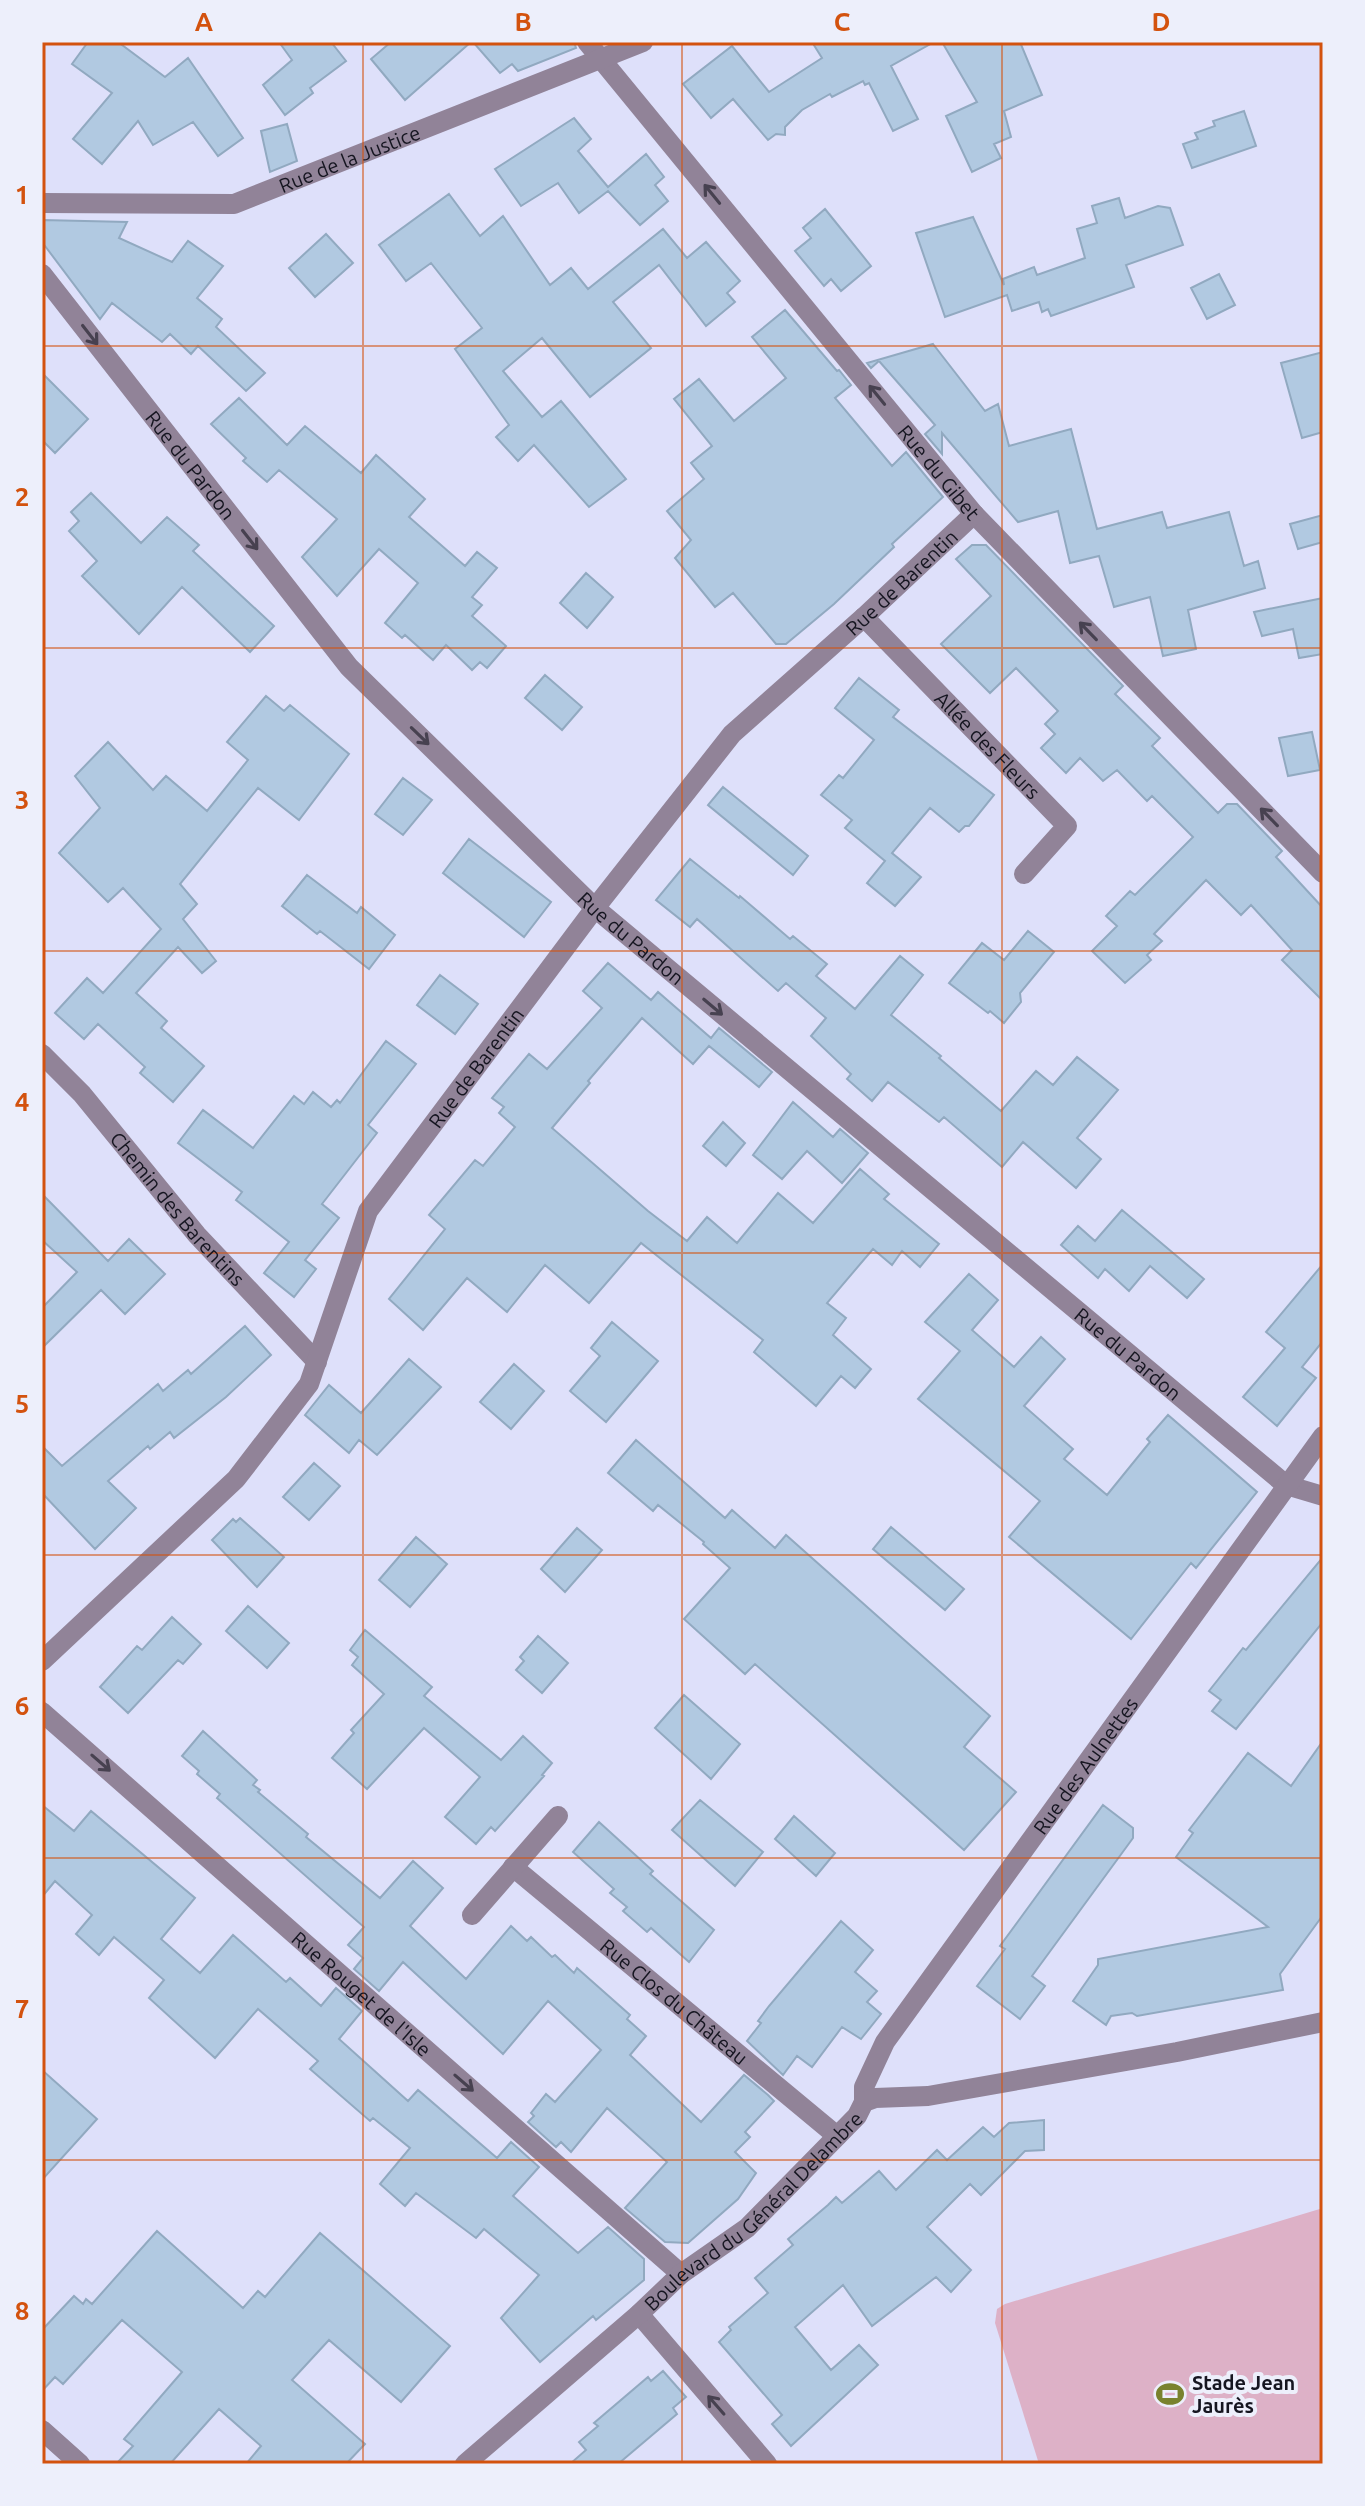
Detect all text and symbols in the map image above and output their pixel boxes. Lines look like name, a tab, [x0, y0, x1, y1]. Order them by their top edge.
text: A	[195, 7, 214, 36]
text: B	[514, 7, 532, 36]
text: C	[834, 7, 851, 36]
text: D	[1152, 7, 1170, 36]
street label: Rue de la Justice	[275, 120, 423, 197]
text: 1	[15, 180, 29, 209]
one-way arrow	[703, 185, 721, 205]
one-way arrow	[81, 324, 99, 345]
one-way arrow	[868, 386, 886, 406]
street label: Rue du Pardon	[141, 406, 241, 524]
street label: Rue du Gibet	[894, 420, 985, 524]
text: 2	[15, 482, 29, 511]
street label: Rue de Barentin	[841, 525, 962, 640]
one-way arrow	[241, 529, 259, 550]
one-way arrow	[1078, 621, 1097, 641]
street label: Allée des Fleurs	[931, 686, 1045, 803]
one-way arrow	[410, 727, 430, 746]
text: 3	[15, 785, 29, 814]
one-way arrow	[1259, 807, 1278, 827]
street label: Rue du Pardon	[573, 887, 689, 989]
one-way arrow	[703, 998, 723, 1016]
street label: Rue de Barentin	[423, 1003, 528, 1132]
text: 4	[15, 1087, 29, 1116]
street label: Chemin des Barentins	[106, 1127, 250, 1290]
street label: Rue du Pardon	[1070, 1302, 1186, 1404]
text: 5	[15, 1389, 29, 1418]
text: 6	[15, 1691, 29, 1720]
street label: Rue des Aulnettes	[1028, 1693, 1142, 1838]
one-way arrow	[90, 1754, 110, 1772]
street label: Rue Rouget de l'Isle	[288, 1926, 436, 2061]
street label: Rue Clos du Château	[596, 1933, 753, 2069]
text: 7	[15, 1994, 29, 2023]
one-way arrow	[453, 2074, 473, 2092]
street label: Boulevard du Général Delambre	[639, 2106, 867, 2315]
text: 8	[15, 2296, 29, 2325]
place label: Stade Jean Jaurès	[1192, 2371, 1295, 2417]
sports icon: Stade Jean Jaurès	[1155, 2379, 1185, 2409]
one-way arrow	[708, 2395, 726, 2415]

